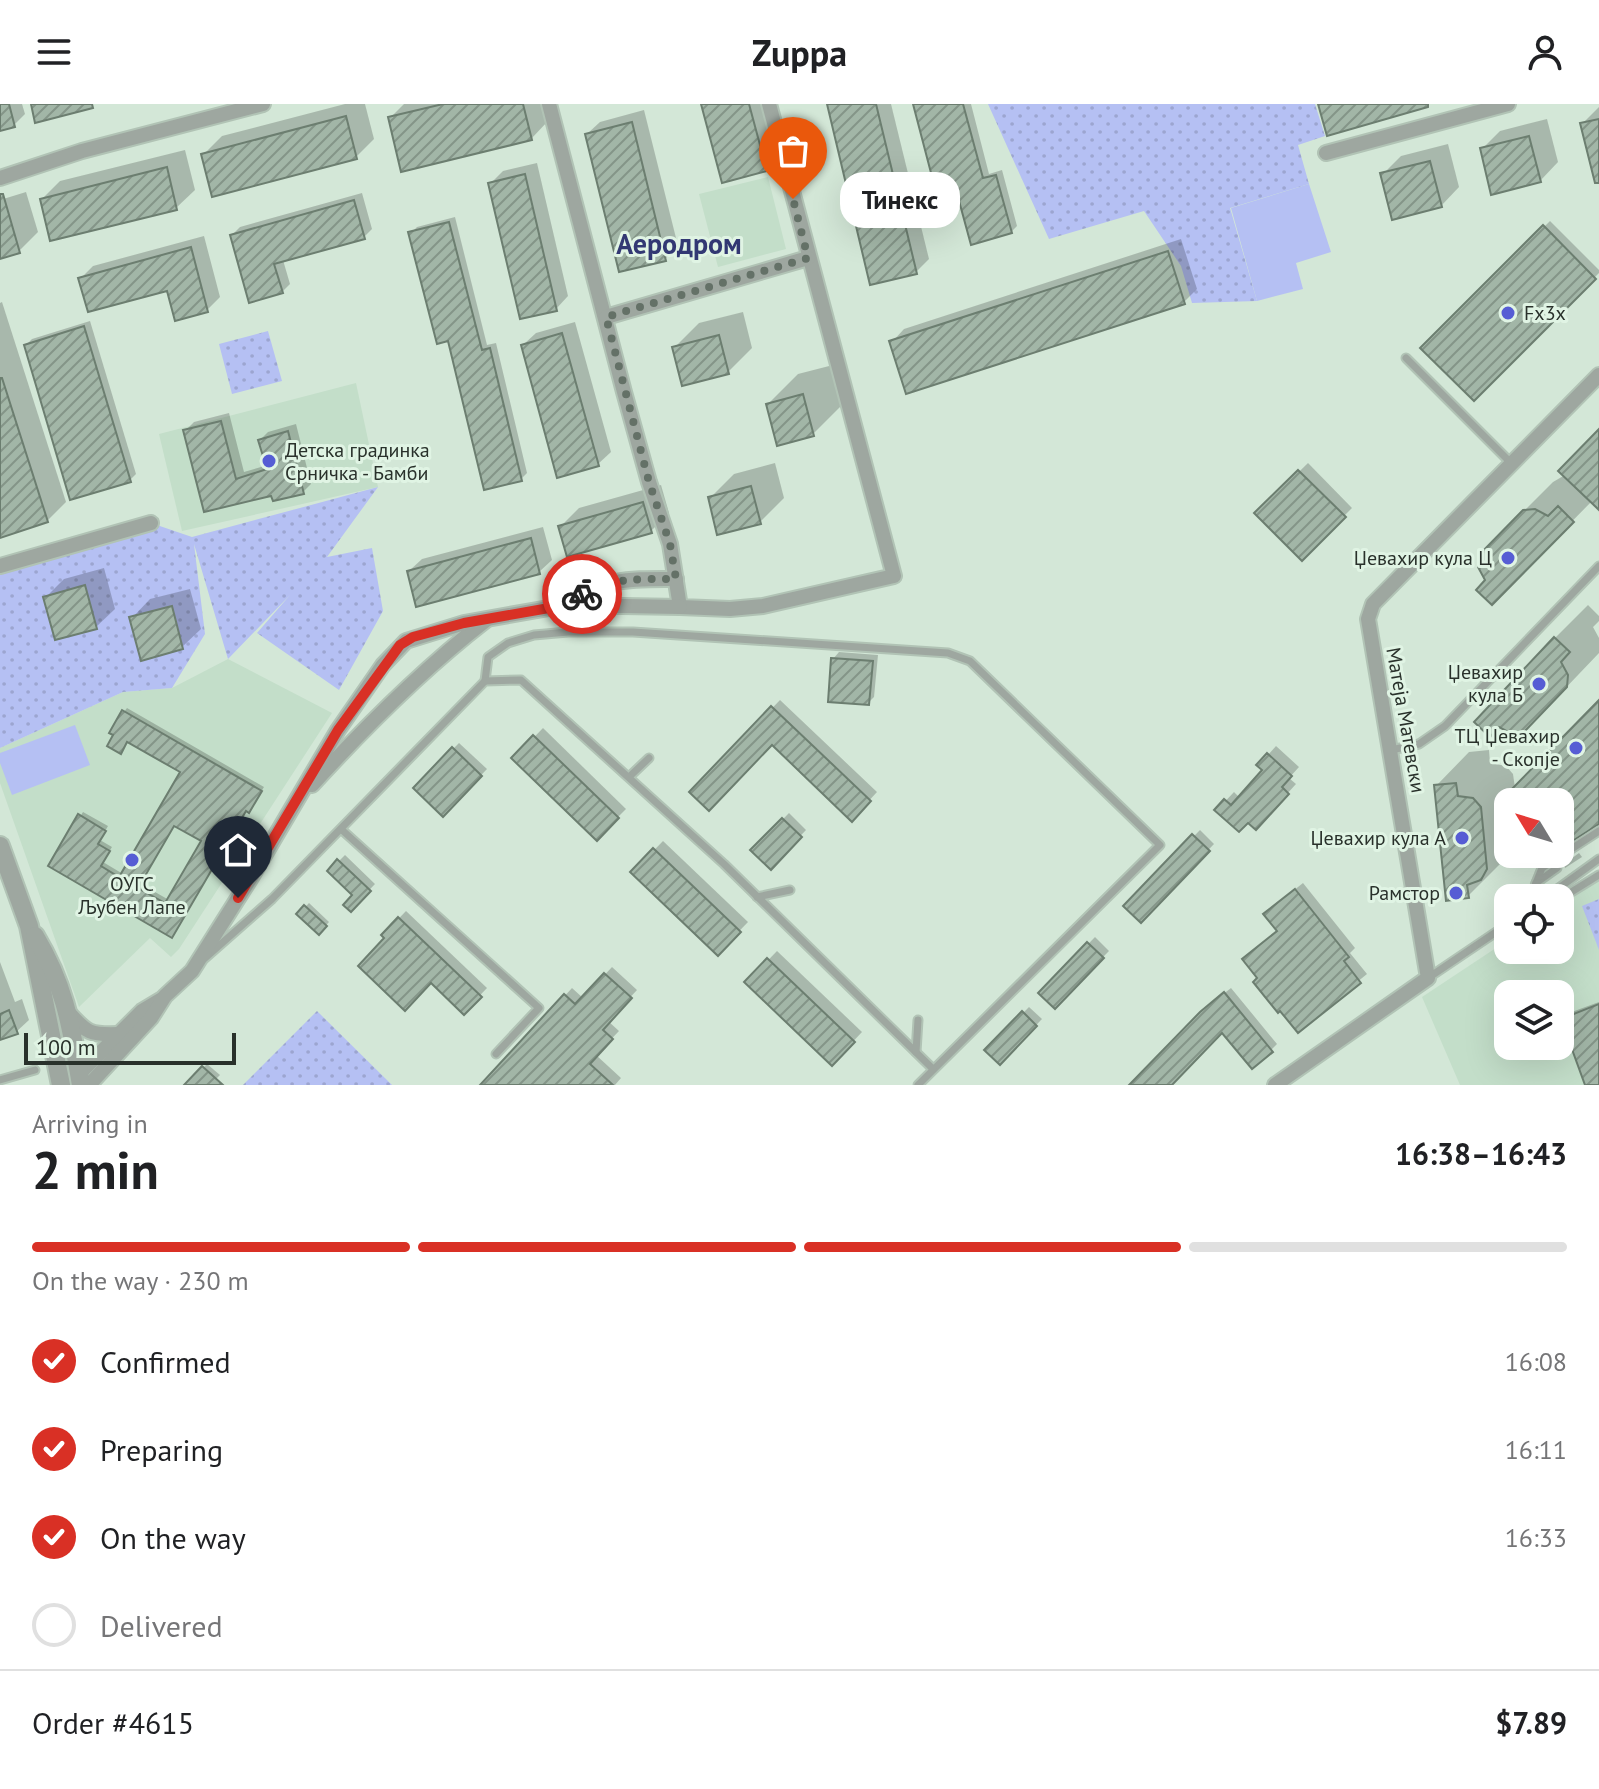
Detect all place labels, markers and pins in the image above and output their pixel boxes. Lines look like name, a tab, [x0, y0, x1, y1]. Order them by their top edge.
pin	[759, 117, 827, 199]
callout: Тинекс	[841, 171, 961, 227]
place label: Fx3x	[1524, 300, 1566, 326]
marker: Fx3x	[1499, 304, 1517, 322]
place label: Детска градинка Срничка - Бамби	[285, 437, 430, 486]
marker: Детска градинка Срничка - Бамби	[260, 452, 278, 470]
place label: Џевахир кула Ц	[1354, 545, 1492, 571]
marker: Џевахир кула Ц	[1499, 549, 1517, 567]
place label: Џевахир кула Б	[1448, 659, 1523, 708]
marker: Џевахир кула Б	[1530, 675, 1548, 693]
place label: ТЦ Џевахир - Скопје	[1455, 723, 1560, 772]
marker: ТЦ Џевахир - Скопје	[1567, 739, 1585, 757]
pin	[204, 816, 272, 898]
place label: Џевахир кула А	[1310, 825, 1446, 851]
marker: Џевахир кула А	[1453, 829, 1471, 847]
marker: ОУГС Љубен Лапе	[123, 851, 141, 869]
place label: ОУГС Љубен Лапе	[77, 871, 186, 920]
place label: Рамстор	[1369, 880, 1440, 906]
marker: Рамстор	[1447, 884, 1465, 902]

